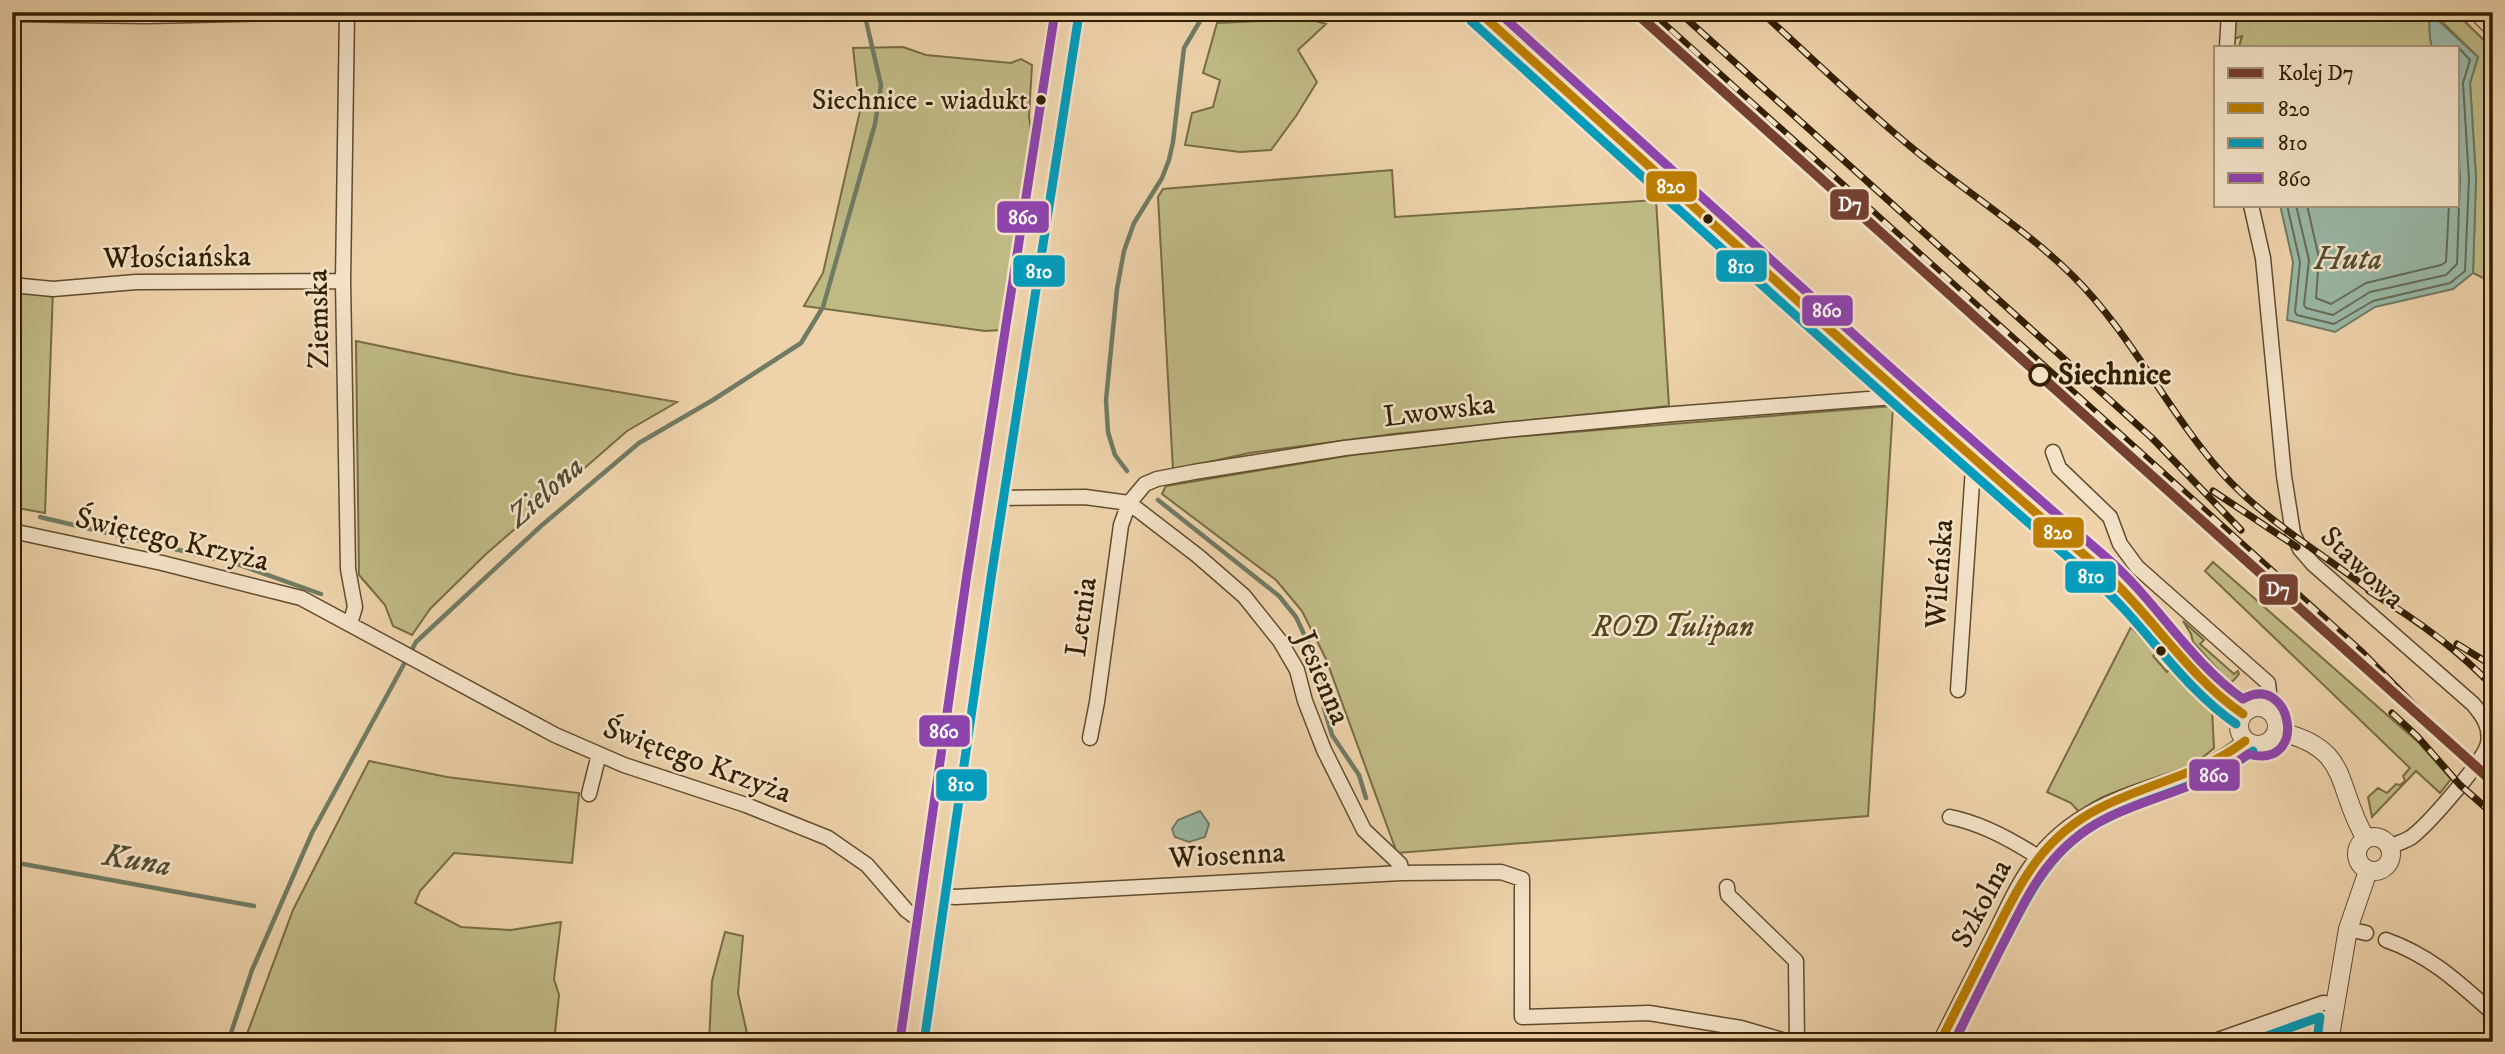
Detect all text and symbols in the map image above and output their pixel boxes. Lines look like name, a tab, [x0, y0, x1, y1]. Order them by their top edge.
legend	[2214, 46, 2460, 206]
text: Kolej D7	[2278, 61, 2354, 87]
place label: Siechnice - wiadukt	[812, 83, 1028, 118]
marker: Siechnice - wiadukt	[1034, 93, 1048, 107]
text: 820	[2278, 97, 2310, 123]
text: 810	[2278, 131, 2307, 157]
text: 860	[2278, 167, 2311, 193]
line badge: 820	[1645, 170, 1698, 203]
text: 820	[1656, 176, 1686, 199]
line badge: D7	[1829, 188, 1870, 221]
text: D7	[1838, 194, 1862, 217]
line badge: 860	[996, 200, 1050, 234]
text: 860	[1008, 207, 1038, 230]
unlabelled marker	[1701, 212, 1715, 226]
street label: Włościańska	[102, 238, 251, 278]
water label: Huta	[2313, 240, 2382, 280]
line badge: 810	[1715, 249, 1768, 283]
line badge: 810	[1012, 254, 1066, 288]
text: 810	[1728, 256, 1754, 279]
text: 810	[1026, 261, 1052, 284]
street label: Ziemska	[300, 269, 338, 369]
line badge: 860	[1801, 294, 1854, 327]
text: 860	[1812, 300, 1842, 323]
place label: Siechnice	[2058, 357, 2172, 394]
marker: Siechnice	[2029, 364, 2051, 386]
street label: Lwowska	[1381, 386, 1497, 436]
water label: Zielona	[498, 448, 593, 538]
street label: Świętego Krzyża	[72, 498, 273, 580]
line badge: 820	[2032, 516, 2085, 549]
street label: Wileńska	[1918, 518, 1962, 631]
street label: Stawowa	[2312, 519, 2412, 617]
text: 820	[2043, 522, 2073, 545]
line badge: 810	[2064, 560, 2117, 594]
text: 810	[2078, 566, 2104, 589]
line badge: D7	[2258, 573, 2299, 606]
street label: Letnia	[1058, 575, 1106, 659]
text: D7	[2266, 579, 2290, 602]
park label: ROD Tulipan	[1591, 609, 1754, 646]
street label: Jesienna	[1285, 623, 1358, 731]
unlabelled marker	[2154, 644, 2168, 658]
street label: Świętego Krzyża	[598, 708, 797, 812]
line badge: 860	[918, 714, 971, 748]
text: 860	[929, 721, 959, 744]
line badge: 860	[2188, 758, 2241, 792]
text: 860	[2199, 765, 2229, 788]
line badge: 810	[935, 768, 988, 802]
text: 810	[948, 774, 974, 797]
street label: Wiosenna	[1167, 834, 1286, 878]
water label: Kuna	[99, 835, 174, 887]
street label: Szkolna	[1943, 853, 2021, 955]

